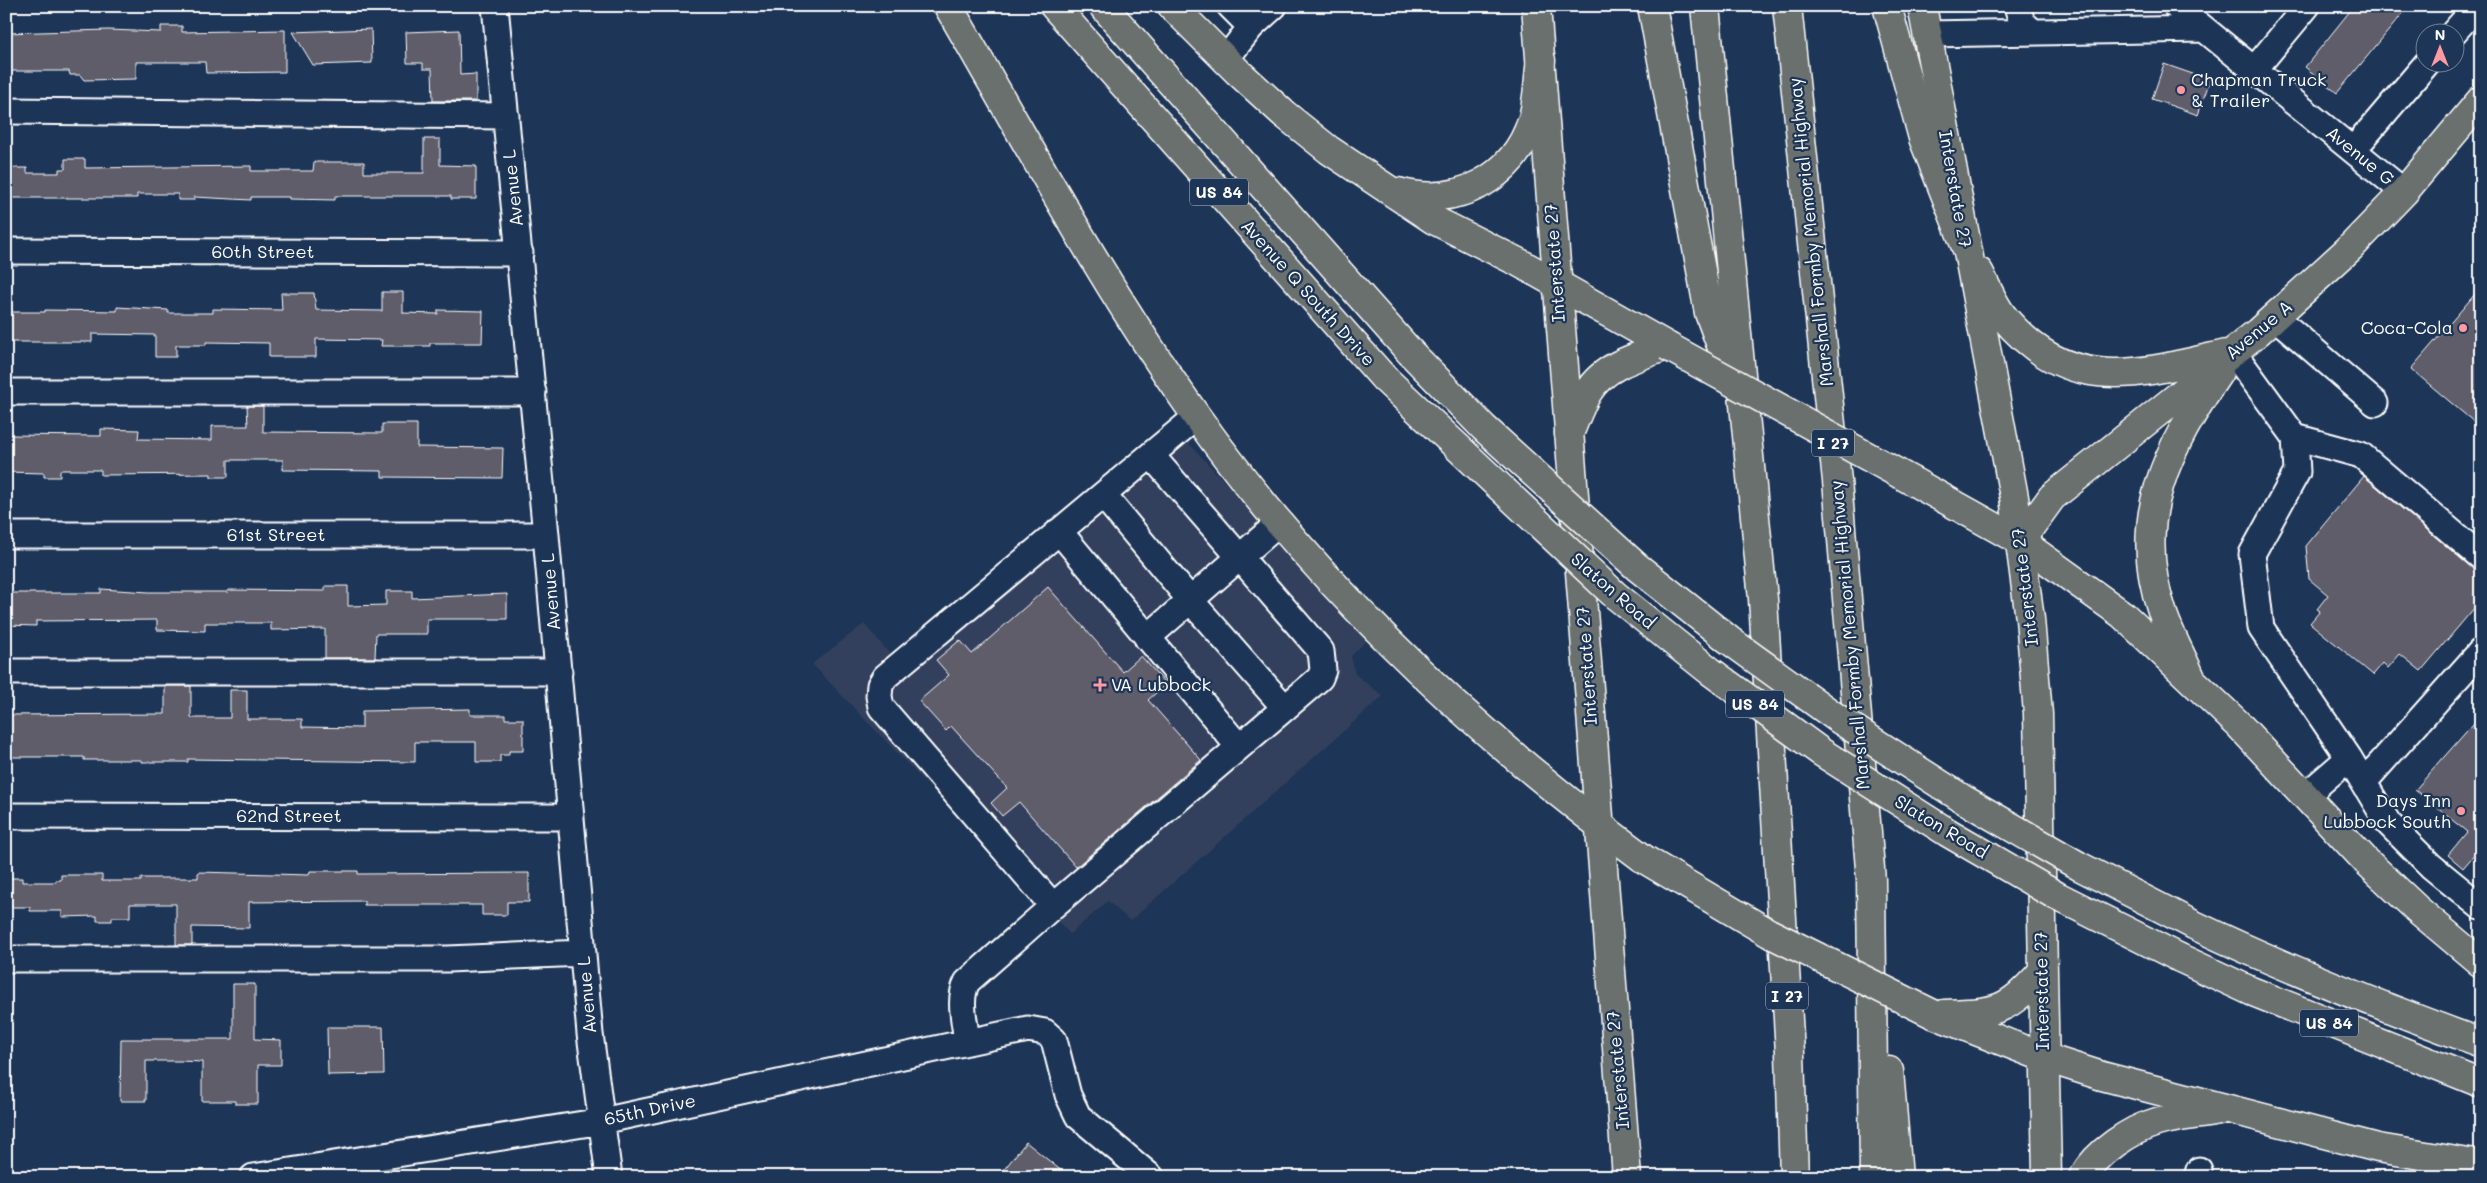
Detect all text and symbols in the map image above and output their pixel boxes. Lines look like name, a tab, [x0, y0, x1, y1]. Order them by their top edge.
north arrow	[2414, 22, 2464, 72]
text: N	[2435, 25, 2445, 44]
place label: Chapman Truck & Trailer	[2191, 67, 2327, 112]
street label: Marshall Formby Memorial Highway	[1782, 77, 1838, 388]
marker: Chapman Truck & Trailer	[2175, 84, 2187, 96]
street label: Avenue G	[2321, 120, 2400, 190]
street label: Interstate 27	[1934, 128, 1978, 249]
street label: Avenue L	[496, 148, 528, 228]
road number: US 84	[1190, 178, 1248, 206]
street label: Interstate 27	[1538, 203, 1570, 323]
street label: Avenue Q South Drive	[1236, 214, 1381, 371]
street label: 60th Street	[211, 239, 315, 263]
street label: Avenue A	[2220, 294, 2297, 364]
place label: Coca-Cola	[2361, 315, 2453, 339]
marker: Coca-Cola	[2457, 322, 2469, 334]
road number: I 27	[1812, 429, 1854, 456]
street label: Marshall Formby Memorial Highway	[1824, 479, 1874, 791]
street label: 61st Street	[227, 522, 325, 546]
street label: Interstate 27	[2005, 527, 2043, 647]
street label: Slaton Road	[1566, 547, 1661, 634]
street label: Avenue L	[535, 552, 565, 632]
street label: Interstate 27	[1570, 606, 1602, 726]
place label: VA Lubbock	[1111, 672, 1211, 696]
marker: VA Lubbock	[1093, 678, 1107, 692]
road number: US 84	[1726, 691, 1784, 718]
place label: Days Inn Lubbock South	[2323, 788, 2451, 833]
street label: Slaton Road	[1890, 789, 1993, 863]
street label: 62nd Street	[236, 803, 342, 827]
marker: Days Inn Lubbock South	[2455, 805, 2467, 817]
street label: Interstate 27	[2028, 931, 2054, 1051]
street label: Avenue L	[571, 955, 601, 1035]
road number: I 27	[1766, 982, 1808, 1009]
street label: Interstate 27	[1600, 1010, 1634, 1130]
road number: US 84	[2300, 1010, 2358, 1036]
street label: 65th Drive	[602, 1088, 698, 1130]

